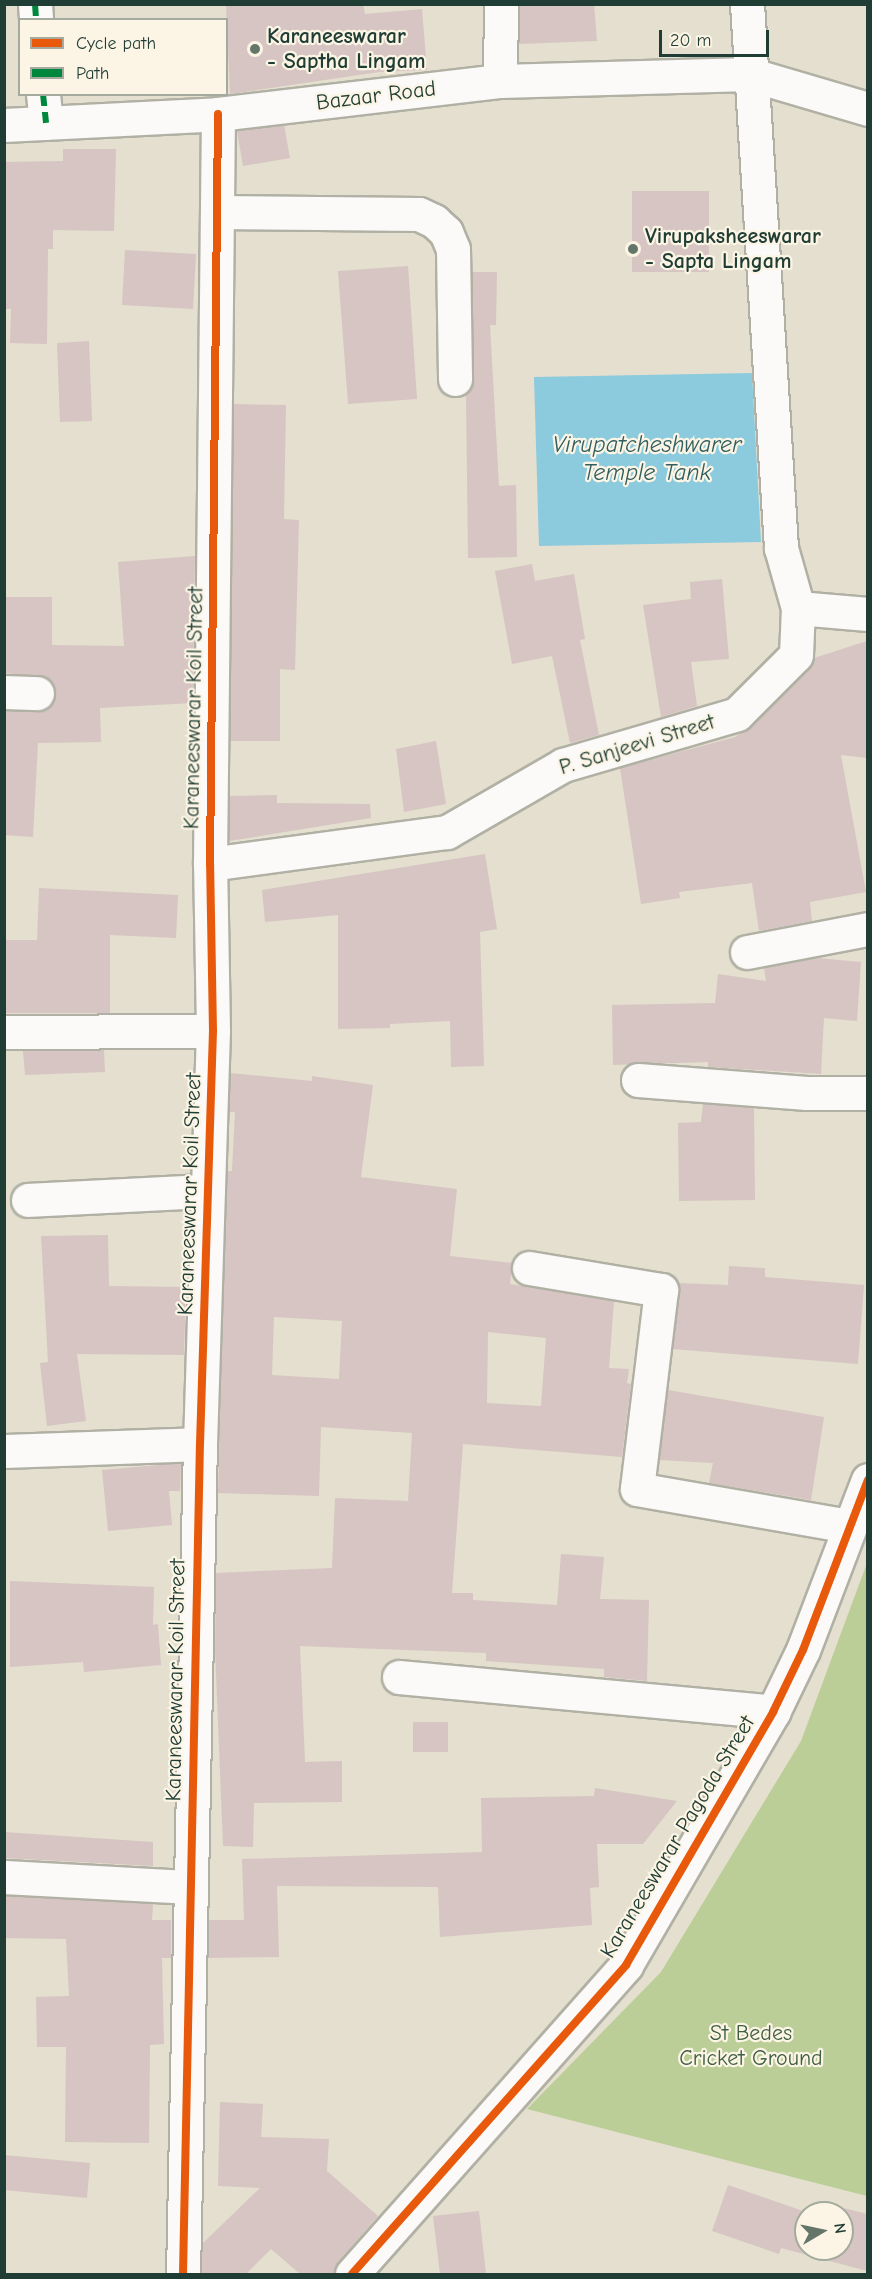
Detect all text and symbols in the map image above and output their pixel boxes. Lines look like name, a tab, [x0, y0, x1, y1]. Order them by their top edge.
legend	[18, 18, 228, 96]
scale bar	[662, 18, 772, 56]
place label: Karaneeswarar - Saptha Lingam	[267, 23, 426, 74]
text: 20 m	[670, 30, 711, 51]
text: Cycle path	[76, 33, 156, 54]
marker: Karaneeswarar - Saptha Lingam	[248, 42, 262, 56]
text: Path	[76, 63, 109, 84]
street label: Bazaar Road	[315, 76, 437, 116]
place label: Virupaksheeswarar - Sapta Lingam	[645, 223, 821, 274]
marker: Virupaksheeswarar - Sapta Lingam	[626, 242, 640, 256]
water label: Virupatcheshwarer Temple Tank	[552, 431, 742, 487]
street label: Karaneeswarar Koil Street	[179, 586, 209, 830]
street label: P. Sanjeevi Street	[556, 709, 718, 781]
street label: Karaneeswarar Koil Street	[173, 1072, 207, 1316]
street label: Karaneeswarar Koil Street	[161, 1558, 191, 1802]
street label: Karaneeswarar Pagoda Street	[595, 1711, 761, 1963]
park label: St Bedes Cricket Ground	[679, 2020, 823, 2072]
north arrow	[794, 2201, 854, 2261]
text: N	[830, 2222, 850, 2235]

